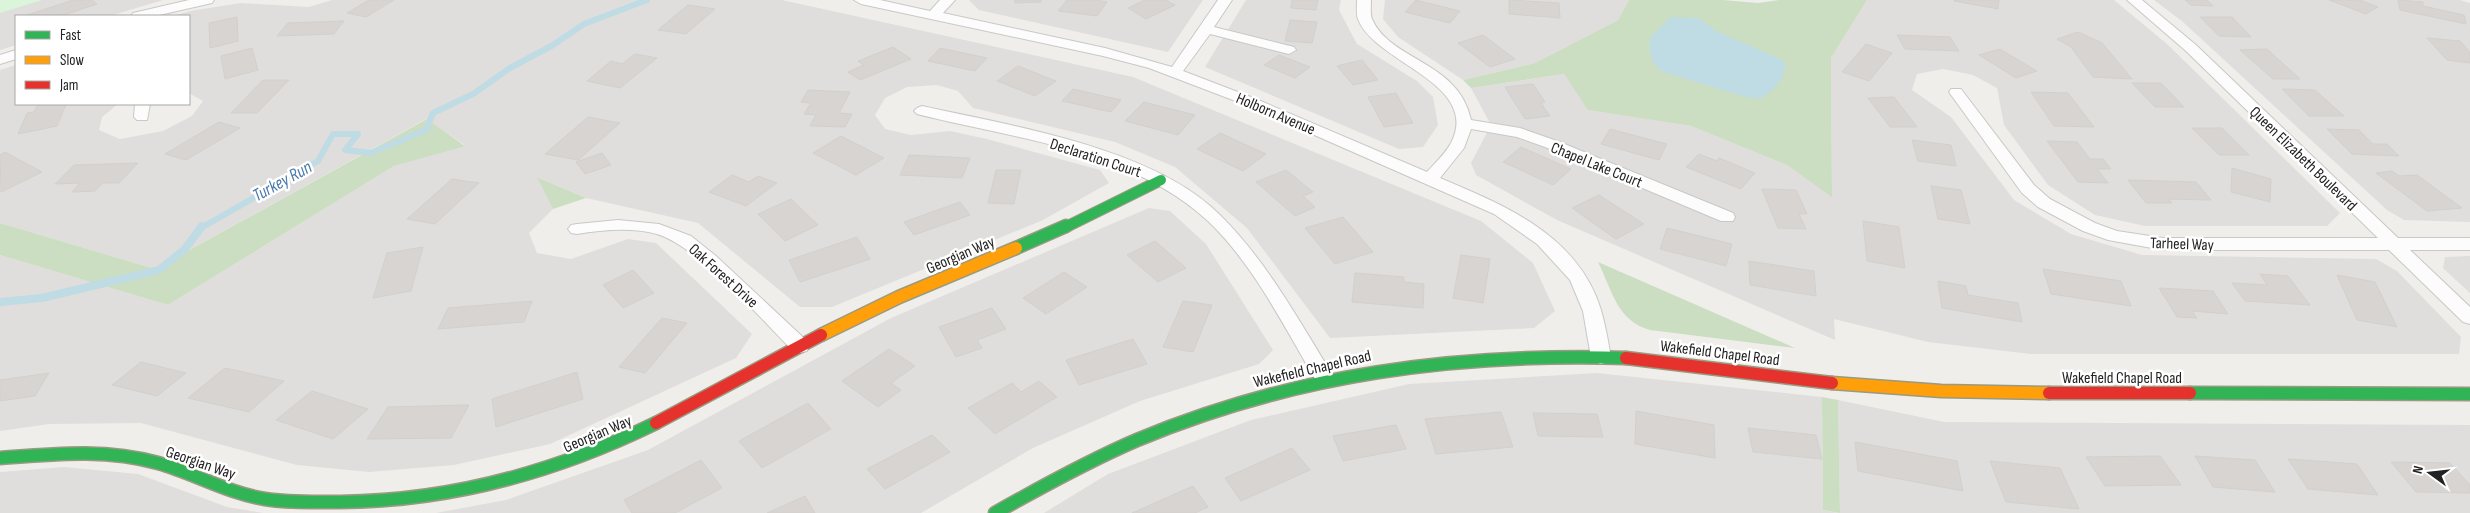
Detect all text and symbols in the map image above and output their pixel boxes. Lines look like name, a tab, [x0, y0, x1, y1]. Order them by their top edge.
legend	[15, 15, 190, 105]
text: Fast	[60, 26, 82, 45]
text: Slow	[60, 51, 84, 70]
text: Jam	[59, 76, 78, 95]
street label: Holborn Avenue	[1233, 89, 1318, 140]
street label: Queen Elizabeth Boulevard	[2245, 103, 2361, 215]
street label: Declaration Court	[1047, 135, 1144, 182]
street label: Chapel Lake Court	[1548, 138, 1645, 192]
water label: Turkey Run	[249, 156, 316, 206]
street label: Georgian Way	[924, 232, 998, 278]
street label: Tarheel Way	[2150, 234, 2214, 255]
street label: Oak Forest Drive	[684, 240, 762, 312]
street label: Wakefield Chapel Road	[1659, 337, 1781, 370]
street label: Wakefield Chapel Road	[1252, 347, 1373, 392]
street label: Wakefield Chapel Road	[2062, 369, 2182, 388]
street label: Georgian Way	[561, 411, 635, 457]
street label: Georgian Way	[163, 443, 238, 484]
north arrow	[2405, 448, 2455, 498]
text: N	[2409, 464, 2427, 476]

